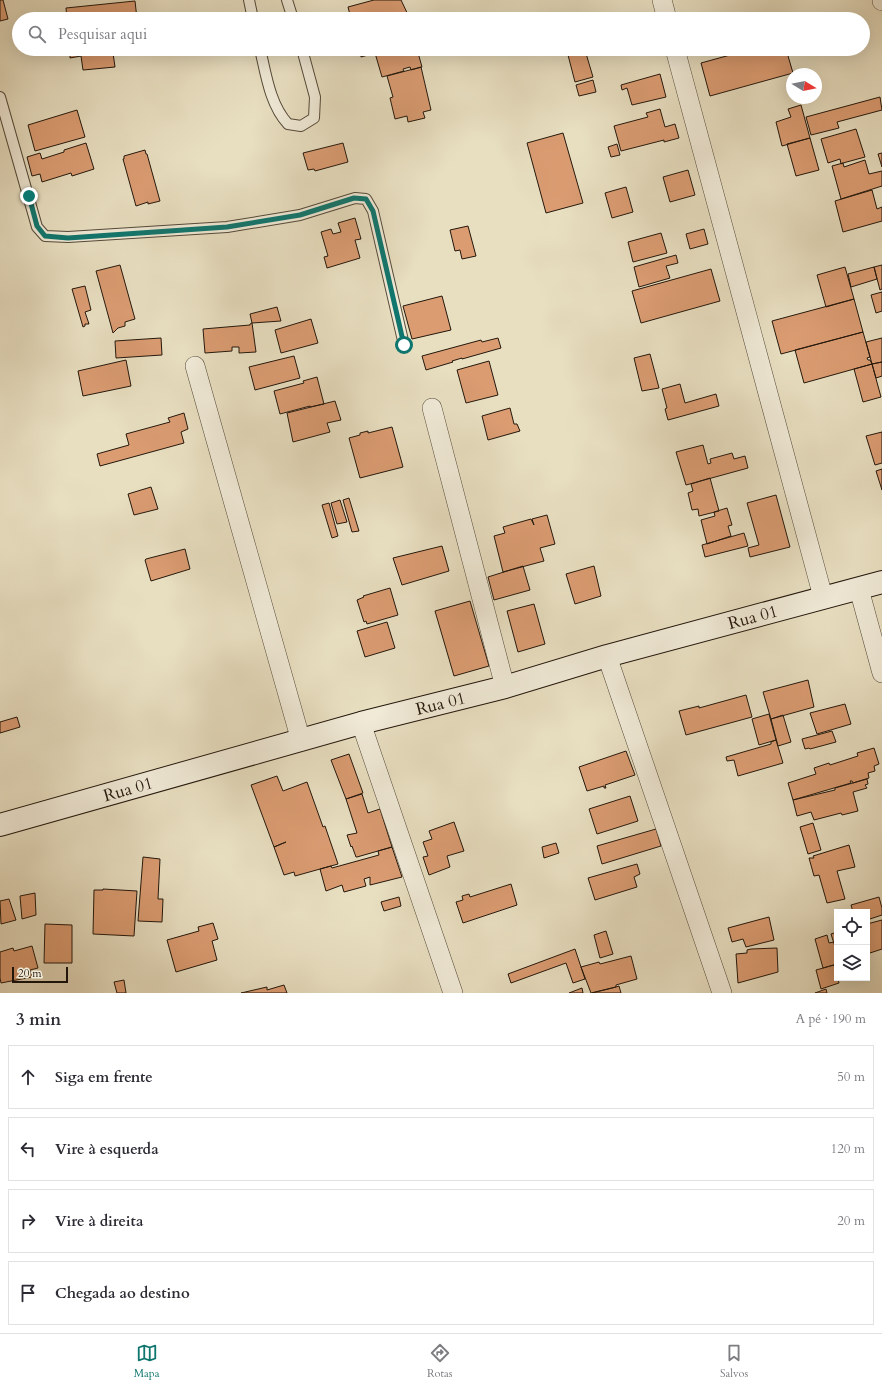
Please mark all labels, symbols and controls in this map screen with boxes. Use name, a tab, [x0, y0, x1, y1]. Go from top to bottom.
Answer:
search box	[12, 12, 870, 56]
icon: search	[26, 23, 48, 45]
text: Pesquisar aqui	[58, 24, 147, 44]
north arrow	[786, 68, 822, 104]
route end	[20, 187, 38, 205]
route start	[395, 336, 413, 354]
street label: Rua 01	[725, 600, 780, 635]
street label: Rua 01	[413, 686, 468, 721]
street label: Rua 01	[101, 771, 156, 807]
map controls	[834, 909, 870, 981]
button: locate	[834, 909, 870, 945]
button: layers	[834, 945, 870, 981]
scale bar	[12, 965, 68, 984]
text: 20 m	[18, 966, 42, 981]
text: 3 min	[16, 1008, 61, 1031]
text: A pé · 190 m	[796, 1010, 866, 1028]
icon: ahead	[17, 1066, 39, 1088]
text: Siga em frente	[55, 1067, 153, 1087]
text: 50 m	[837, 1068, 865, 1086]
icon: left	[17, 1138, 39, 1160]
text: Vire à esquerda	[55, 1139, 159, 1159]
text: 120 m	[831, 1140, 865, 1158]
icon: right	[17, 1210, 39, 1232]
text: Vire à direita	[55, 1211, 143, 1231]
text: 20 m	[837, 1212, 865, 1230]
icon: arrive	[17, 1282, 39, 1304]
text: Chegada ao destino	[55, 1283, 190, 1303]
tab: Mapa	[134, 1342, 159, 1381]
tab: Rotas	[427, 1342, 452, 1381]
tab: Salvos	[720, 1342, 748, 1381]

